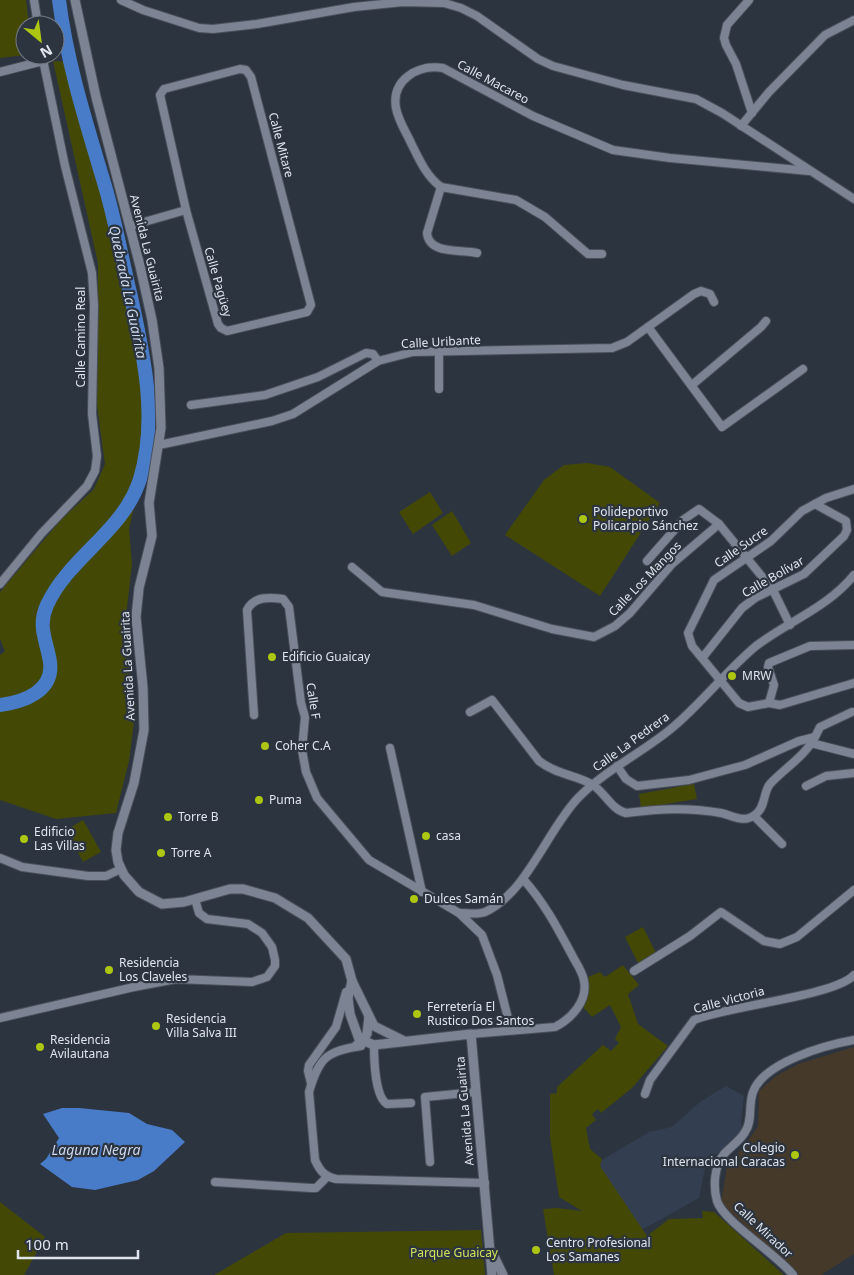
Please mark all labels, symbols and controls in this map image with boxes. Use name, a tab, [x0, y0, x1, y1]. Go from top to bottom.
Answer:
north arrow	[15, 15, 65, 65]
text: N	[37, 41, 56, 63]
street label: Calle Macareo	[454, 55, 532, 108]
street label: Calle Mitare	[265, 110, 298, 180]
street label: Avenida La Guairita	[126, 193, 169, 303]
water label: Quebrada La Guairita	[105, 224, 152, 360]
street label: Calle Pagüey	[200, 245, 237, 320]
street label: Calle Camino Real	[72, 287, 89, 387]
street label: Calle Uribante	[401, 331, 482, 352]
place label: Polideportivo Policarpio Sánchez	[593, 503, 699, 534]
marker: Polideportivo Policarpio Sánchez	[577, 513, 589, 525]
street label: Calle Sucre	[711, 522, 771, 571]
street label: Calle Los Mangos	[604, 537, 685, 620]
street label: Calle Bolívar	[738, 552, 807, 601]
street label: Avenida La Guairita	[116, 611, 139, 721]
place label: Edificio Guaicay	[282, 648, 371, 665]
marker: Edificio Guaicay	[266, 651, 278, 663]
place label: MRW	[742, 667, 772, 684]
marker: MRW	[726, 670, 738, 682]
street label: Calle F	[302, 682, 325, 720]
street label: Calle La Pedrera	[589, 708, 672, 775]
place label: Coher C.A	[275, 737, 331, 754]
marker: Coher C.A	[259, 740, 271, 752]
place label: Puma	[269, 791, 302, 808]
marker: Puma	[253, 794, 265, 806]
place label: Torre B	[178, 808, 219, 825]
marker: Torre B	[162, 811, 174, 823]
place label: Edificio Las Villas	[34, 823, 85, 854]
place label: casa	[436, 827, 461, 844]
marker: casa	[420, 830, 432, 842]
marker: Edificio Las Villas	[18, 833, 30, 845]
place label: Torre A	[171, 844, 212, 861]
marker: Torre A	[155, 847, 167, 859]
place label: Dulces Samán	[424, 890, 503, 907]
marker: Dulces Samán	[408, 893, 420, 905]
place label: Residencia Los Claveles	[119, 954, 188, 985]
marker: Residencia Los Claveles	[103, 964, 115, 976]
street label: Calle Victoria	[691, 982, 766, 1017]
place label: Ferretería El Rustico Dos Santos	[427, 998, 534, 1029]
marker: Ferretería El Rustico Dos Santos	[411, 1008, 423, 1020]
place label: Residencia Villa Salva III	[166, 1010, 237, 1041]
marker: Residencia Villa Salva III	[150, 1020, 162, 1032]
place label: Residencia Avilautana	[50, 1031, 110, 1062]
marker: Residencia Avilautana	[34, 1041, 46, 1053]
street label: Avenida La Guairita	[451, 1056, 478, 1166]
place label: Colegio Internacional Caracas	[663, 1139, 785, 1170]
water label: Laguna Negra	[52, 1140, 140, 1159]
marker: Colegio Internacional Caracas	[789, 1149, 801, 1161]
street label: Calle Mirador	[730, 1198, 797, 1262]
scale bar	[18, 1228, 138, 1260]
text: 100 m	[25, 1234, 69, 1254]
place label: Centro Profesional Los Samanes	[546, 1234, 651, 1265]
park label: Parque Guaicay	[410, 1244, 499, 1261]
marker: Centro Profesional Los Samanes	[530, 1244, 542, 1256]

